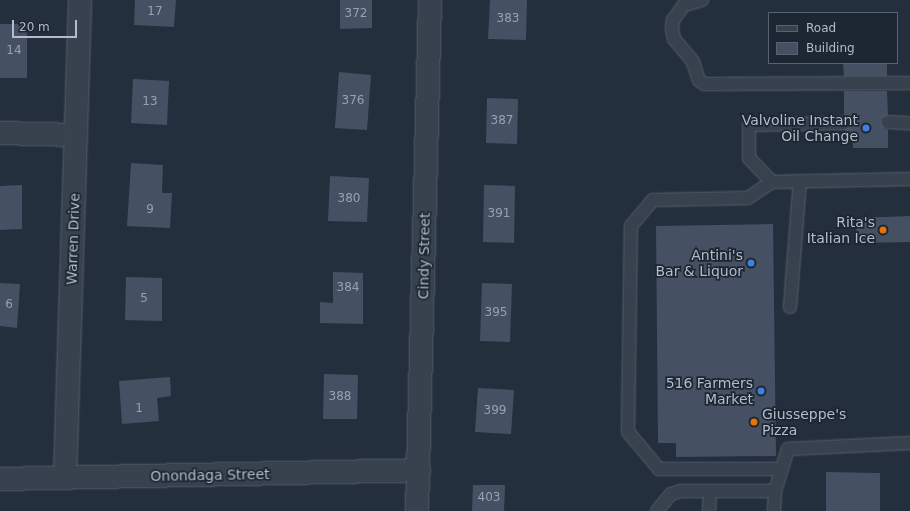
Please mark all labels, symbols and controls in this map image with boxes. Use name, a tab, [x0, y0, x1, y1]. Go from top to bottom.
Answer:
house number: 17	[147, 5, 163, 19]
house number: 372	[345, 7, 367, 21]
scale bar	[14, 12, 79, 38]
house number: 383	[497, 12, 519, 26]
legend	[768, 12, 898, 64]
text: 20 m	[19, 20, 50, 34]
text: Road	[806, 21, 836, 35]
text: Building	[806, 41, 855, 55]
house number: 14	[6, 44, 22, 58]
house number: 376	[342, 94, 364, 108]
house number: 13	[142, 95, 158, 109]
place label: Valvoline Instant Oil Change	[742, 112, 858, 144]
house number: 387	[491, 114, 513, 128]
marker: Valvoline Instant Oil Change	[861, 123, 871, 133]
house number: 380	[338, 192, 360, 206]
street label: Warren Drive	[63, 193, 83, 285]
house number: 9	[146, 203, 154, 217]
house number: 391	[488, 207, 510, 221]
street label: Cindy Street	[415, 213, 433, 299]
place label: Rita's Italian Ice	[807, 214, 875, 246]
marker: Rita's Italian Ice	[878, 225, 888, 235]
place label: Antini's Bar & Liquor	[655, 247, 743, 280]
marker: Antini's Bar & Liquor	[746, 258, 756, 268]
house number: 384	[337, 281, 359, 295]
house number: 5	[140, 292, 148, 306]
house number: 6	[5, 298, 13, 312]
house number: 395	[485, 306, 507, 320]
place label: 516 Farmers Market	[666, 375, 753, 408]
marker: 516 Farmers Market	[756, 386, 766, 396]
house number: 388	[329, 390, 351, 404]
house number: 1	[135, 402, 143, 416]
house number: 399	[484, 404, 506, 418]
place label: Giusseppe's Pizza	[762, 406, 846, 438]
marker: Giusseppe's Pizza	[749, 417, 759, 427]
street label: Onondaga Street	[150, 466, 270, 484]
house number: 403	[478, 491, 500, 505]

